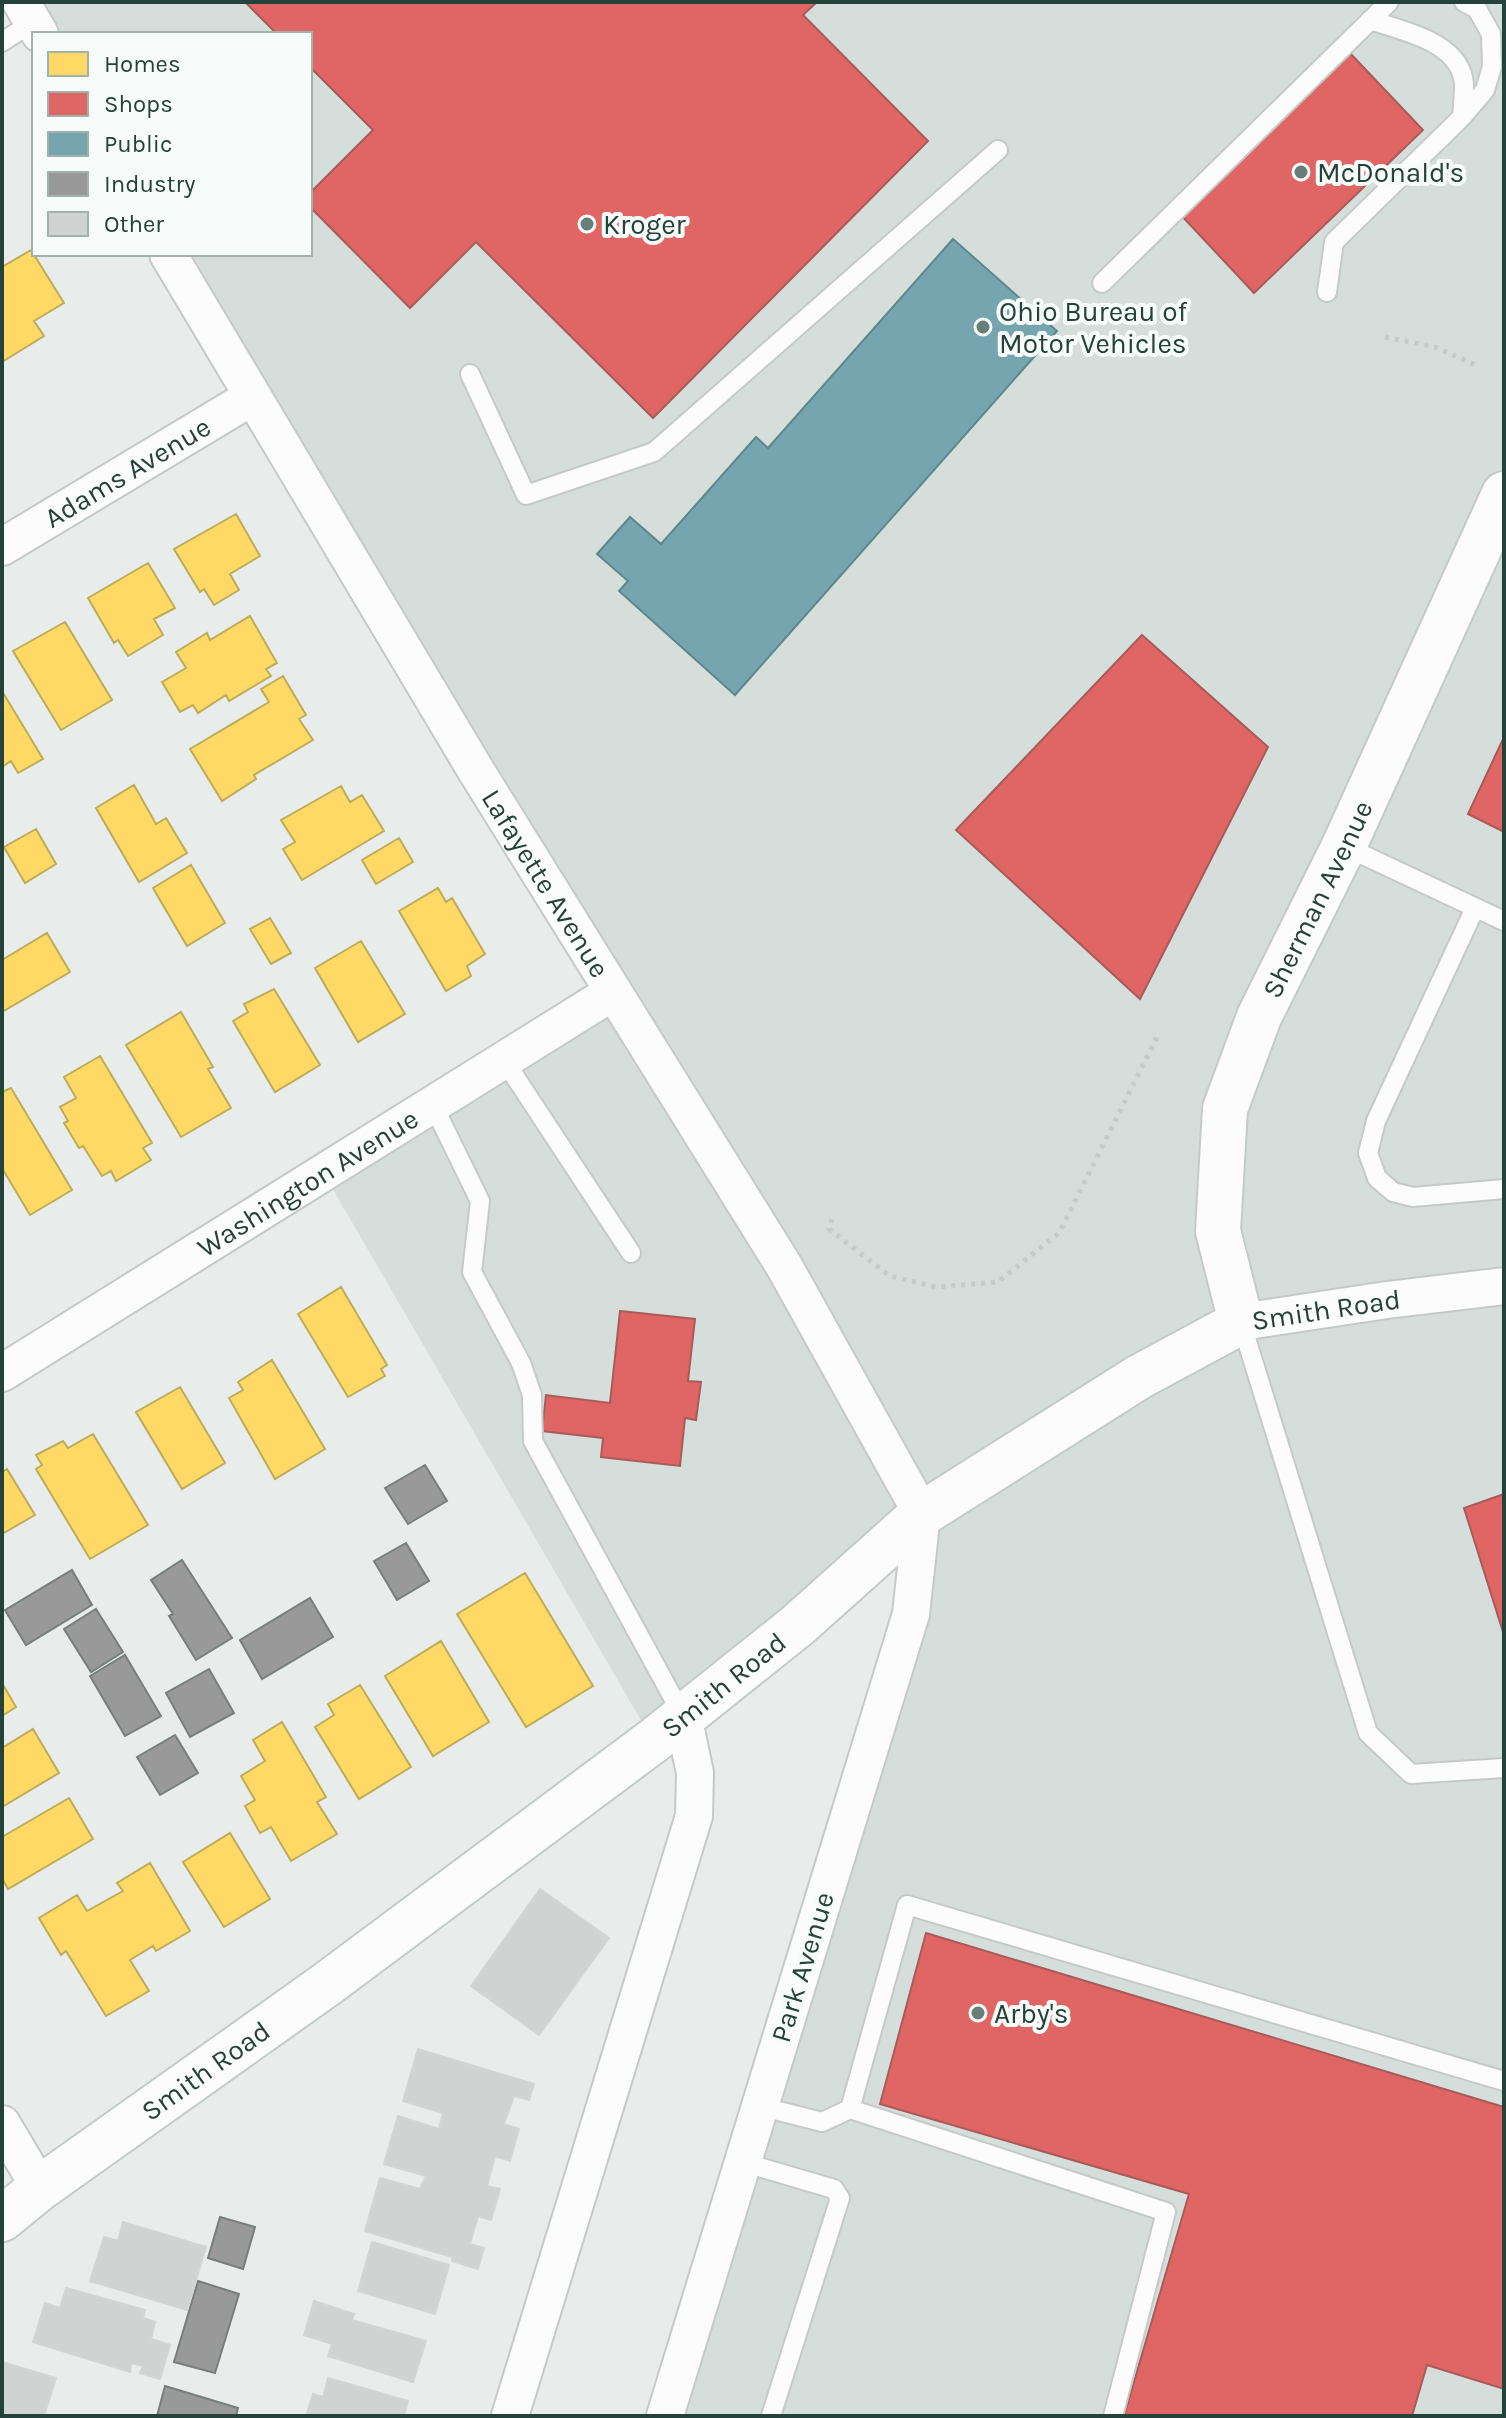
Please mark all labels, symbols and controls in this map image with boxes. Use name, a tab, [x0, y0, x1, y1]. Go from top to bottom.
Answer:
legend	[32, 32, 312, 256]
text: Homes	[104, 50, 181, 78]
text: Shops	[104, 90, 173, 118]
text: Public	[104, 130, 172, 158]
place label: McDonald's	[1317, 156, 1464, 189]
marker: McDonald's	[1292, 163, 1310, 181]
text: Industry	[104, 170, 195, 198]
place label: Kroger	[603, 208, 687, 241]
text: Other	[104, 210, 164, 238]
marker: Kroger	[578, 215, 596, 233]
place label: Ohio Bureau of Motor Vehicles	[999, 295, 1187, 360]
marker: Ohio Bureau of Motor Vehicles	[974, 318, 992, 336]
street label: Adams Avenue	[38, 410, 217, 535]
street label: Lafayette Avenue	[475, 783, 616, 984]
street label: Sherman Avenue	[1255, 795, 1380, 1003]
street label: Washington Avenue	[191, 1102, 424, 1264]
street label: Smith Road	[1249, 1283, 1402, 1337]
street label: Smith Road	[655, 1625, 793, 1745]
street label: Park Avenue	[764, 1888, 841, 2046]
place label: Arby's	[994, 1997, 1068, 2030]
marker: Arby's	[969, 2004, 987, 2022]
street label: Smith Road	[135, 2014, 276, 2128]

